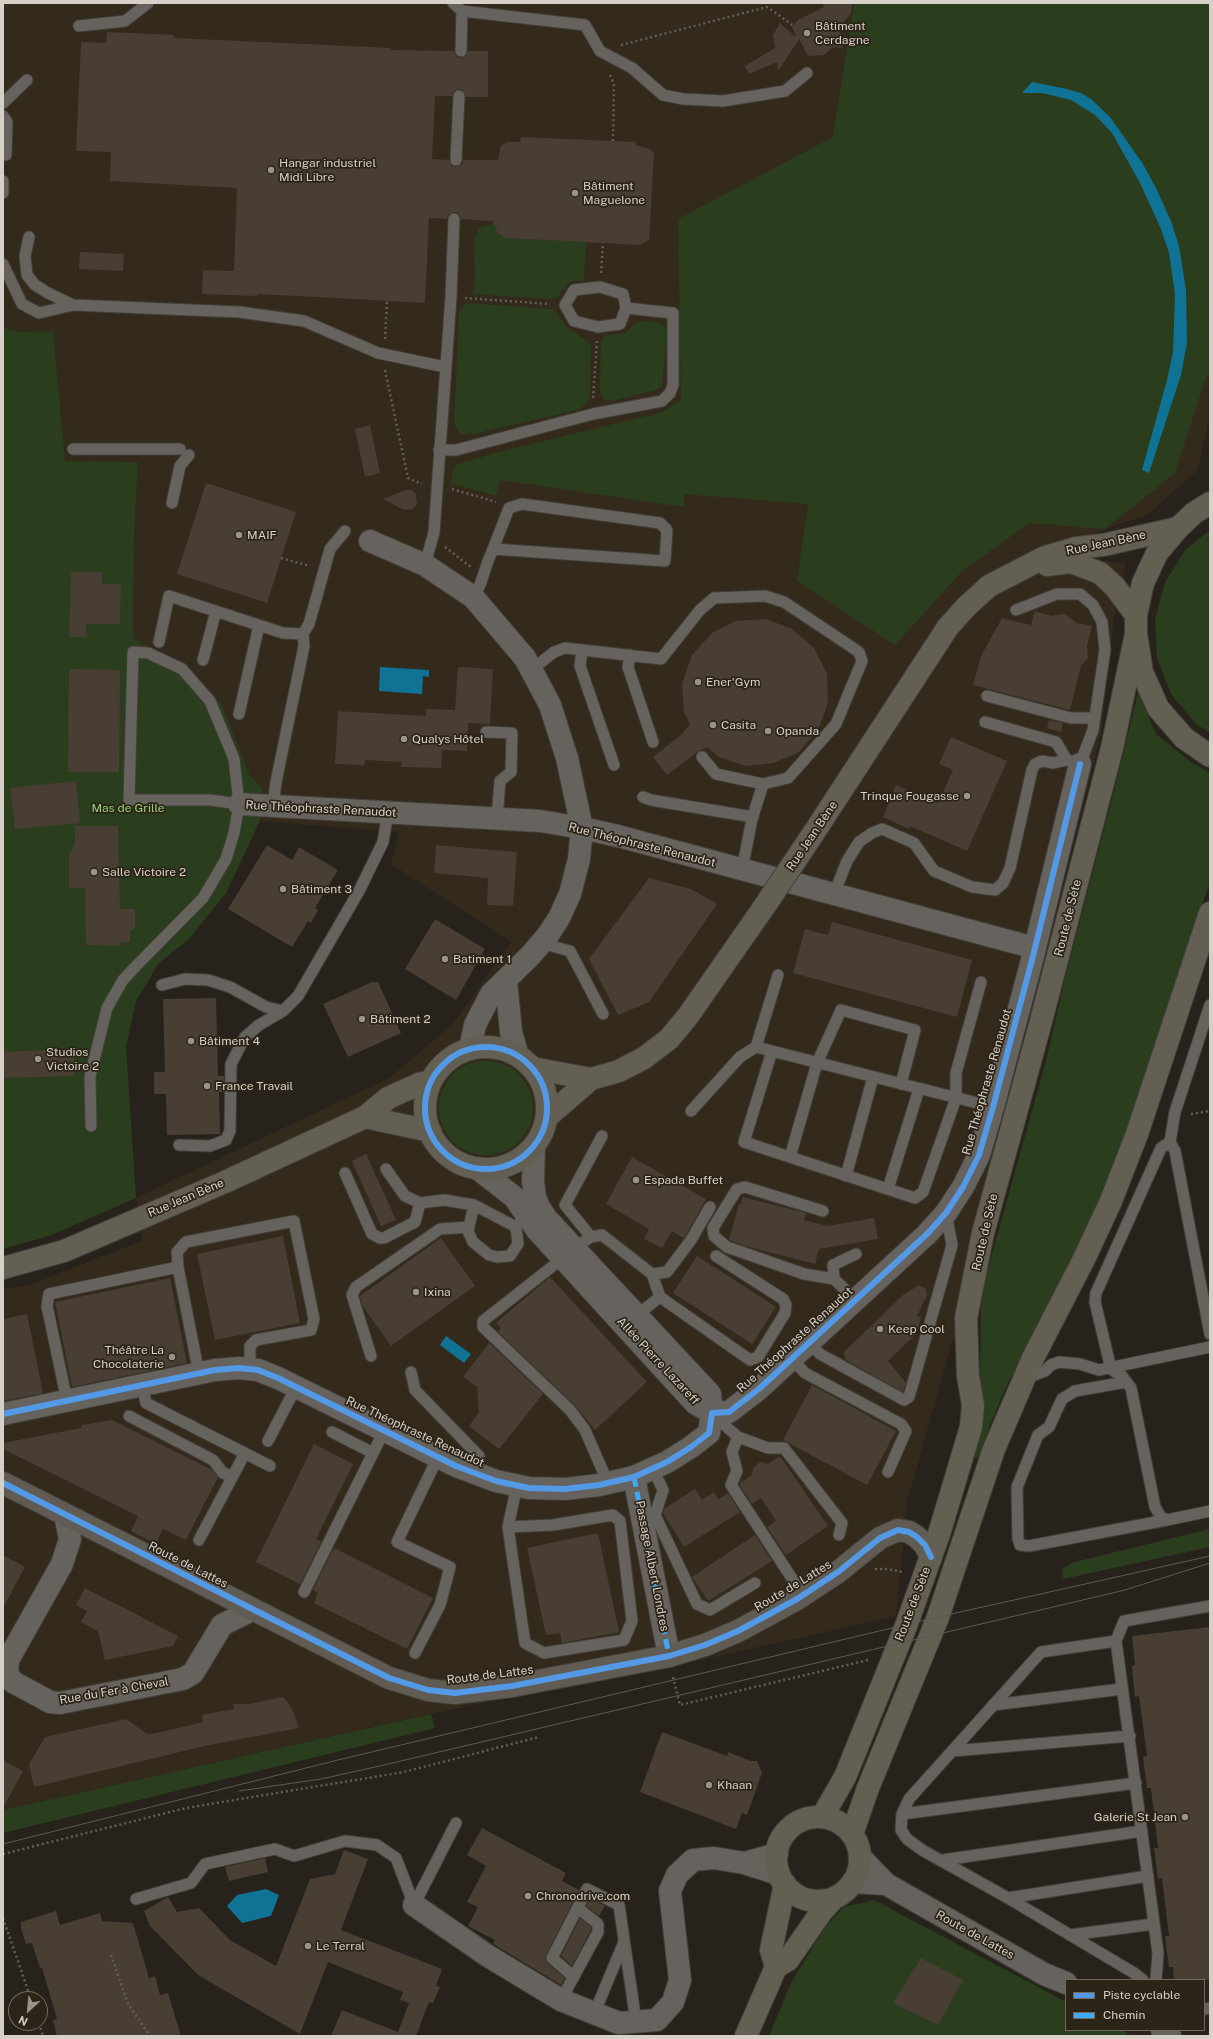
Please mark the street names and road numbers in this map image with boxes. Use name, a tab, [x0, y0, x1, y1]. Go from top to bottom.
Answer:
street label: Rue Jean Bène	[1065, 528, 1147, 558]
street label: Rue Théophraste Renaudot	[245, 798, 397, 820]
street label: Rue Jean Bène	[783, 798, 841, 874]
street label: Rue Théophraste Renaudot	[567, 820, 717, 870]
street label: Route de Sète	[1052, 878, 1084, 958]
street label: Rue Théophraste Renaudot	[959, 1007, 1015, 1157]
street label: Rue Jean Bène	[146, 1176, 226, 1220]
street label: Route de Sète	[969, 1192, 1001, 1272]
street label: Rue Théophraste Renaudot	[734, 1284, 856, 1396]
street label: Allée Pierre Lazareff	[614, 1314, 702, 1408]
street label: Rue Théophraste Renaudot	[343, 1394, 487, 1470]
street label: Passage Albert Londres	[632, 1499, 672, 1633]
street label: Route de Lattes	[146, 1539, 230, 1591]
street label: Route de Lattes	[752, 1557, 834, 1615]
street label: Route de Sète	[892, 1565, 934, 1643]
street label: Route de Lattes	[446, 1663, 534, 1687]
street label: Rue du Fer à Cheval	[58, 1674, 170, 1708]
street label: Route de Lattes	[933, 1908, 1017, 1962]

